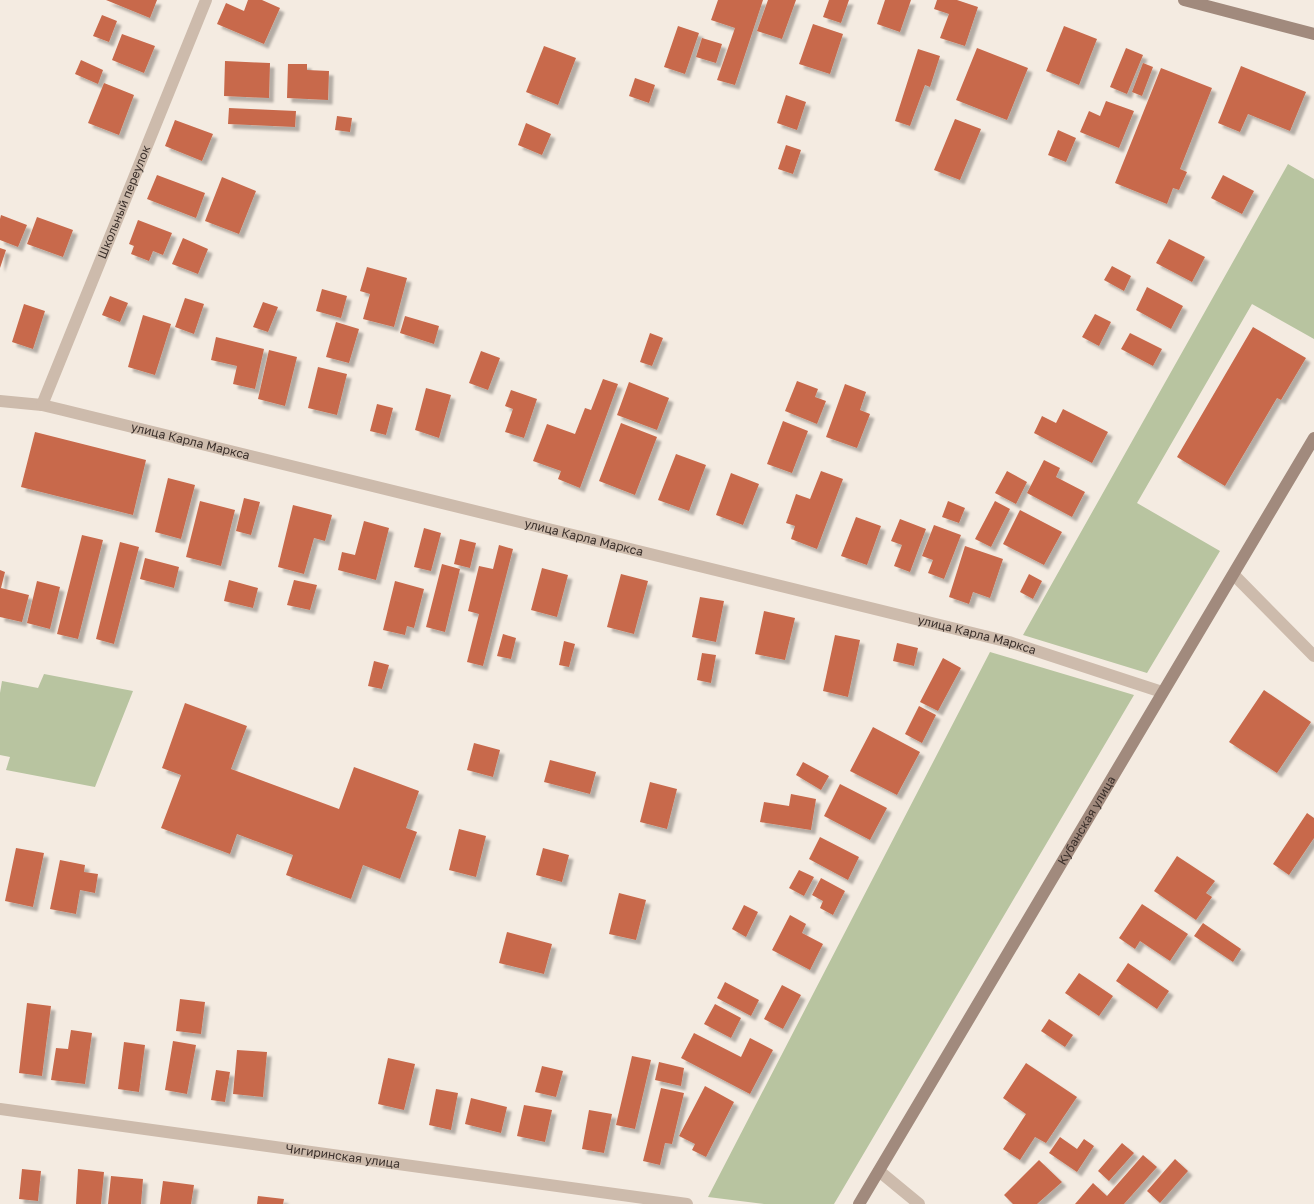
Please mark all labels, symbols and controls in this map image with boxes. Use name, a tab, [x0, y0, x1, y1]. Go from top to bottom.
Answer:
street label: Школьный переулок	[94, 143, 153, 261]
street label: улица Карла Маркса	[130, 419, 252, 463]
street label: улица Карла Маркса	[523, 515, 645, 559]
street label: улица Карла Маркса	[916, 612, 1038, 657]
street label: Кубанская улица	[1054, 773, 1119, 868]
street label: Чигиринская улица	[285, 1141, 401, 1171]

